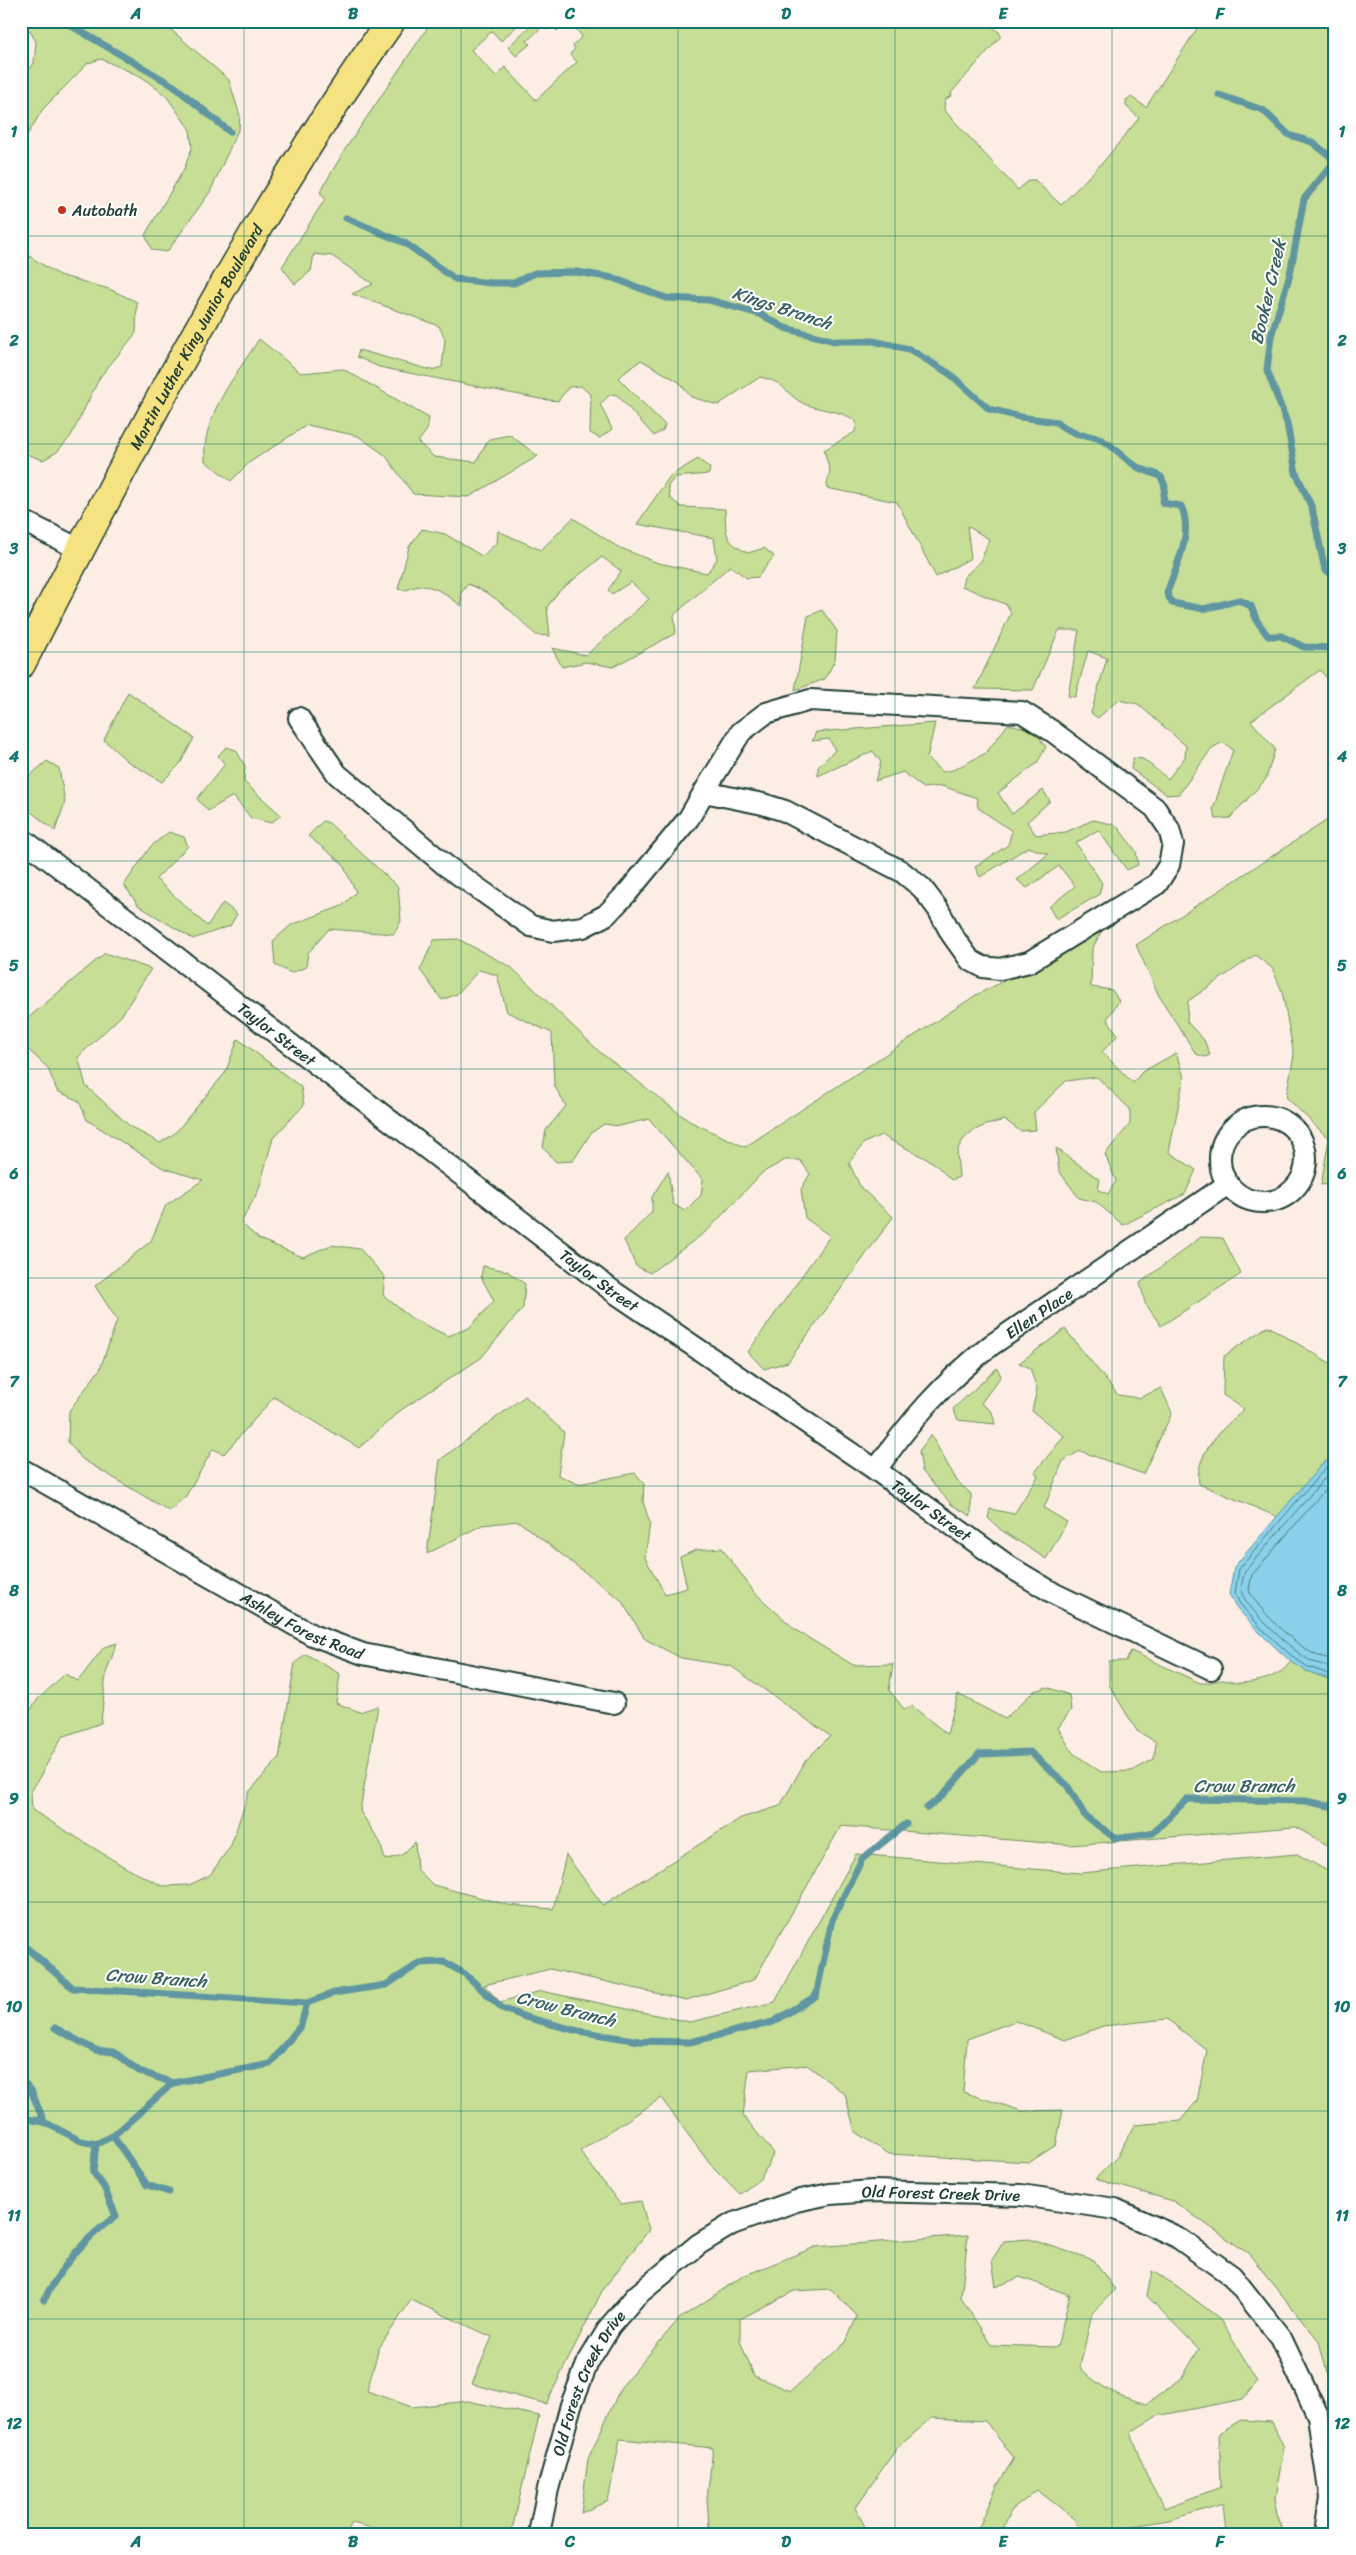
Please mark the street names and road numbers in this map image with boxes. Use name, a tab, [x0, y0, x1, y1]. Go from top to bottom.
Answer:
street label: Martin Luther King Junior Boulevard	[121, 217, 272, 455]
street label: Taylor Street	[231, 994, 323, 1074]
street label: Taylor Street	[553, 1241, 645, 1320]
street label: Ellen Place	[999, 1279, 1079, 1347]
street label: Taylor Street	[885, 1471, 978, 1550]
street label: Ashley Forest Road	[234, 1583, 369, 1669]
street label: Old Forest Creek Drive	[861, 2177, 1021, 2210]
street label: Old Forest Creek Drive	[544, 2303, 633, 2459]

